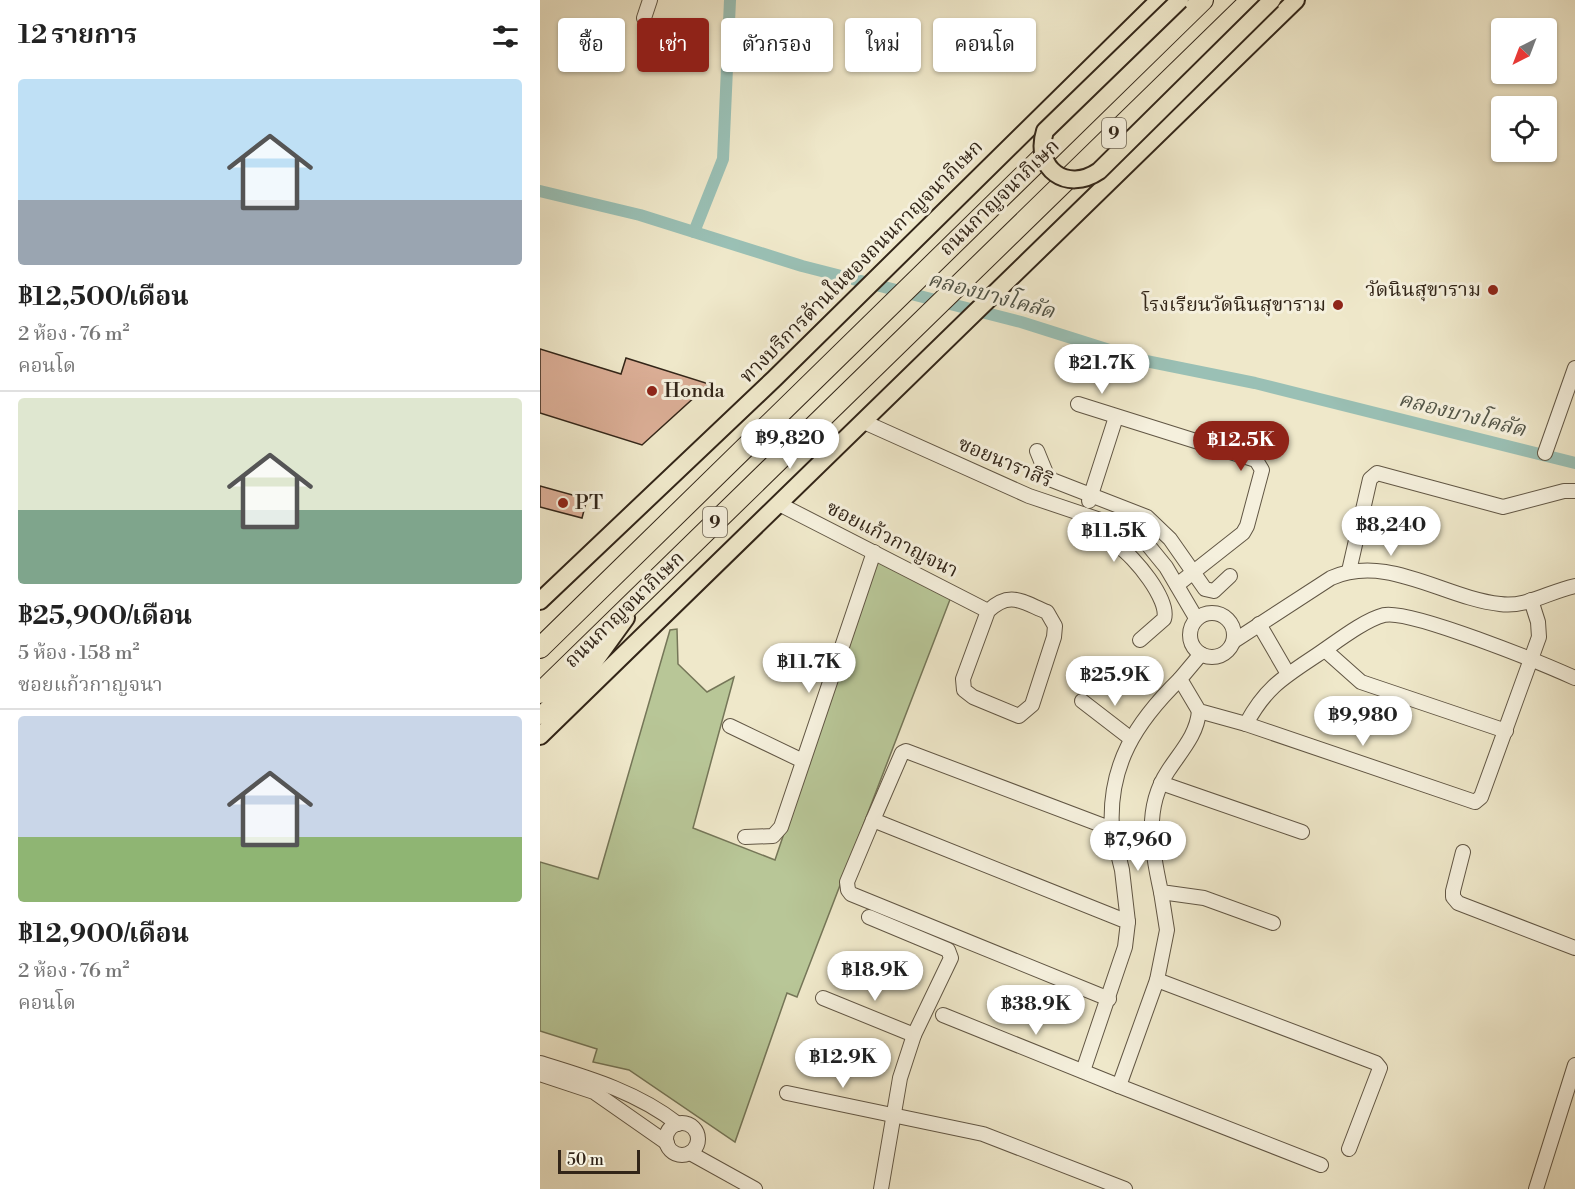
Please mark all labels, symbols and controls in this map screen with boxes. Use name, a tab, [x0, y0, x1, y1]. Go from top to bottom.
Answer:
chip: ซื้อ	[558, 18, 625, 72]
chip: เช่า	[637, 18, 709, 72]
chip: ตัวกรอง	[721, 18, 833, 72]
chip: ใหม่	[845, 18, 921, 72]
chip: คอนโด	[933, 18, 1036, 72]
north arrow	[1491, 18, 1557, 84]
map controls	[1491, 18, 1557, 162]
text: 12 รายการ	[18, 19, 137, 51]
icon: filters	[489, 20, 522, 53]
button: locate	[1491, 96, 1557, 162]
icon: home	[216, 118, 324, 226]
road number: 9	[1102, 118, 1126, 148]
street label: ทางบริการด้านในของถนนกาญจนาภิเษก	[734, 134, 989, 389]
street label: ถนนกาญจนาภิเษก	[935, 134, 1065, 262]
water label: คลองบางโคลัด	[925, 264, 1058, 326]
place label: วัดนินสุขาราม	[1365, 278, 1481, 303]
text: ฿12,500/เดือน	[18, 281, 189, 313]
marker: วัดนินสุขาราม	[1486, 283, 1500, 297]
place label: โรงเรียนวัดนินสุขาราม	[1141, 290, 1326, 318]
marker: โรงเรียนวัดนินสุขาราม	[1331, 298, 1345, 312]
text: 2 ห้อง · 76 m²	[18, 322, 129, 347]
pin: ฿21.7K	[1053, 344, 1151, 395]
text: ฿21.7K	[1068, 351, 1136, 376]
text: คอนโด	[18, 354, 76, 379]
place label: Honda	[664, 379, 726, 404]
marker: Honda	[645, 384, 659, 398]
water label: คลองบางโคลัด	[1396, 384, 1529, 443]
pin: ฿9,820	[741, 419, 839, 470]
pin: ฿12.5K	[1192, 421, 1290, 472]
text: ฿9,820	[755, 426, 825, 451]
text: ฿12.5K	[1207, 428, 1275, 453]
street label: ซอยนาราสิริ	[954, 432, 1056, 494]
icon: home	[216, 437, 324, 545]
place label: PT	[575, 491, 603, 516]
marker: PT	[556, 496, 570, 510]
street label: ซอยแก้วกาญจนา	[822, 496, 962, 584]
pin: ฿8,240	[1342, 506, 1440, 557]
road number: 9	[703, 507, 727, 537]
pin: ฿11.5K	[1065, 512, 1163, 563]
text: ฿8,240	[1356, 513, 1426, 538]
text: ฿11.5K	[1081, 519, 1147, 544]
street label: ถนนกาญจนาภิเษก	[560, 546, 690, 674]
text: ฿25,900/เดือน	[18, 600, 192, 632]
text: 5 ห้อง · 158 m²	[18, 641, 139, 666]
pin: ฿11.7K	[760, 643, 858, 694]
text: ฿11.7K	[777, 650, 841, 675]
pin: ฿25.9K	[1066, 656, 1164, 707]
text: ฿25.9K	[1080, 663, 1150, 688]
text: ซอยแก้วกาญจนา	[18, 673, 163, 698]
pin: ฿9,980	[1314, 696, 1412, 747]
text: ฿9,980	[1328, 703, 1398, 728]
icon: home	[216, 755, 324, 863]
pin: ฿7,960	[1089, 821, 1187, 872]
text: ฿7,960	[1104, 828, 1172, 853]
text: ฿12,900/เดือน	[18, 918, 189, 950]
pin: ฿18.9K	[826, 951, 924, 1002]
text: ฿18.9K	[841, 958, 909, 983]
text: 2 ห้อง · 76 m²	[18, 959, 129, 984]
pin: ฿38.9K	[987, 985, 1085, 1036]
text: คอนโด	[18, 991, 76, 1016]
text: ฿38.9K	[1001, 992, 1071, 1017]
pin: ฿12.9K	[794, 1038, 892, 1089]
text: ฿12.9K	[809, 1045, 877, 1070]
scale bar	[558, 1147, 640, 1174]
text: 50 m	[567, 1150, 604, 1170]

